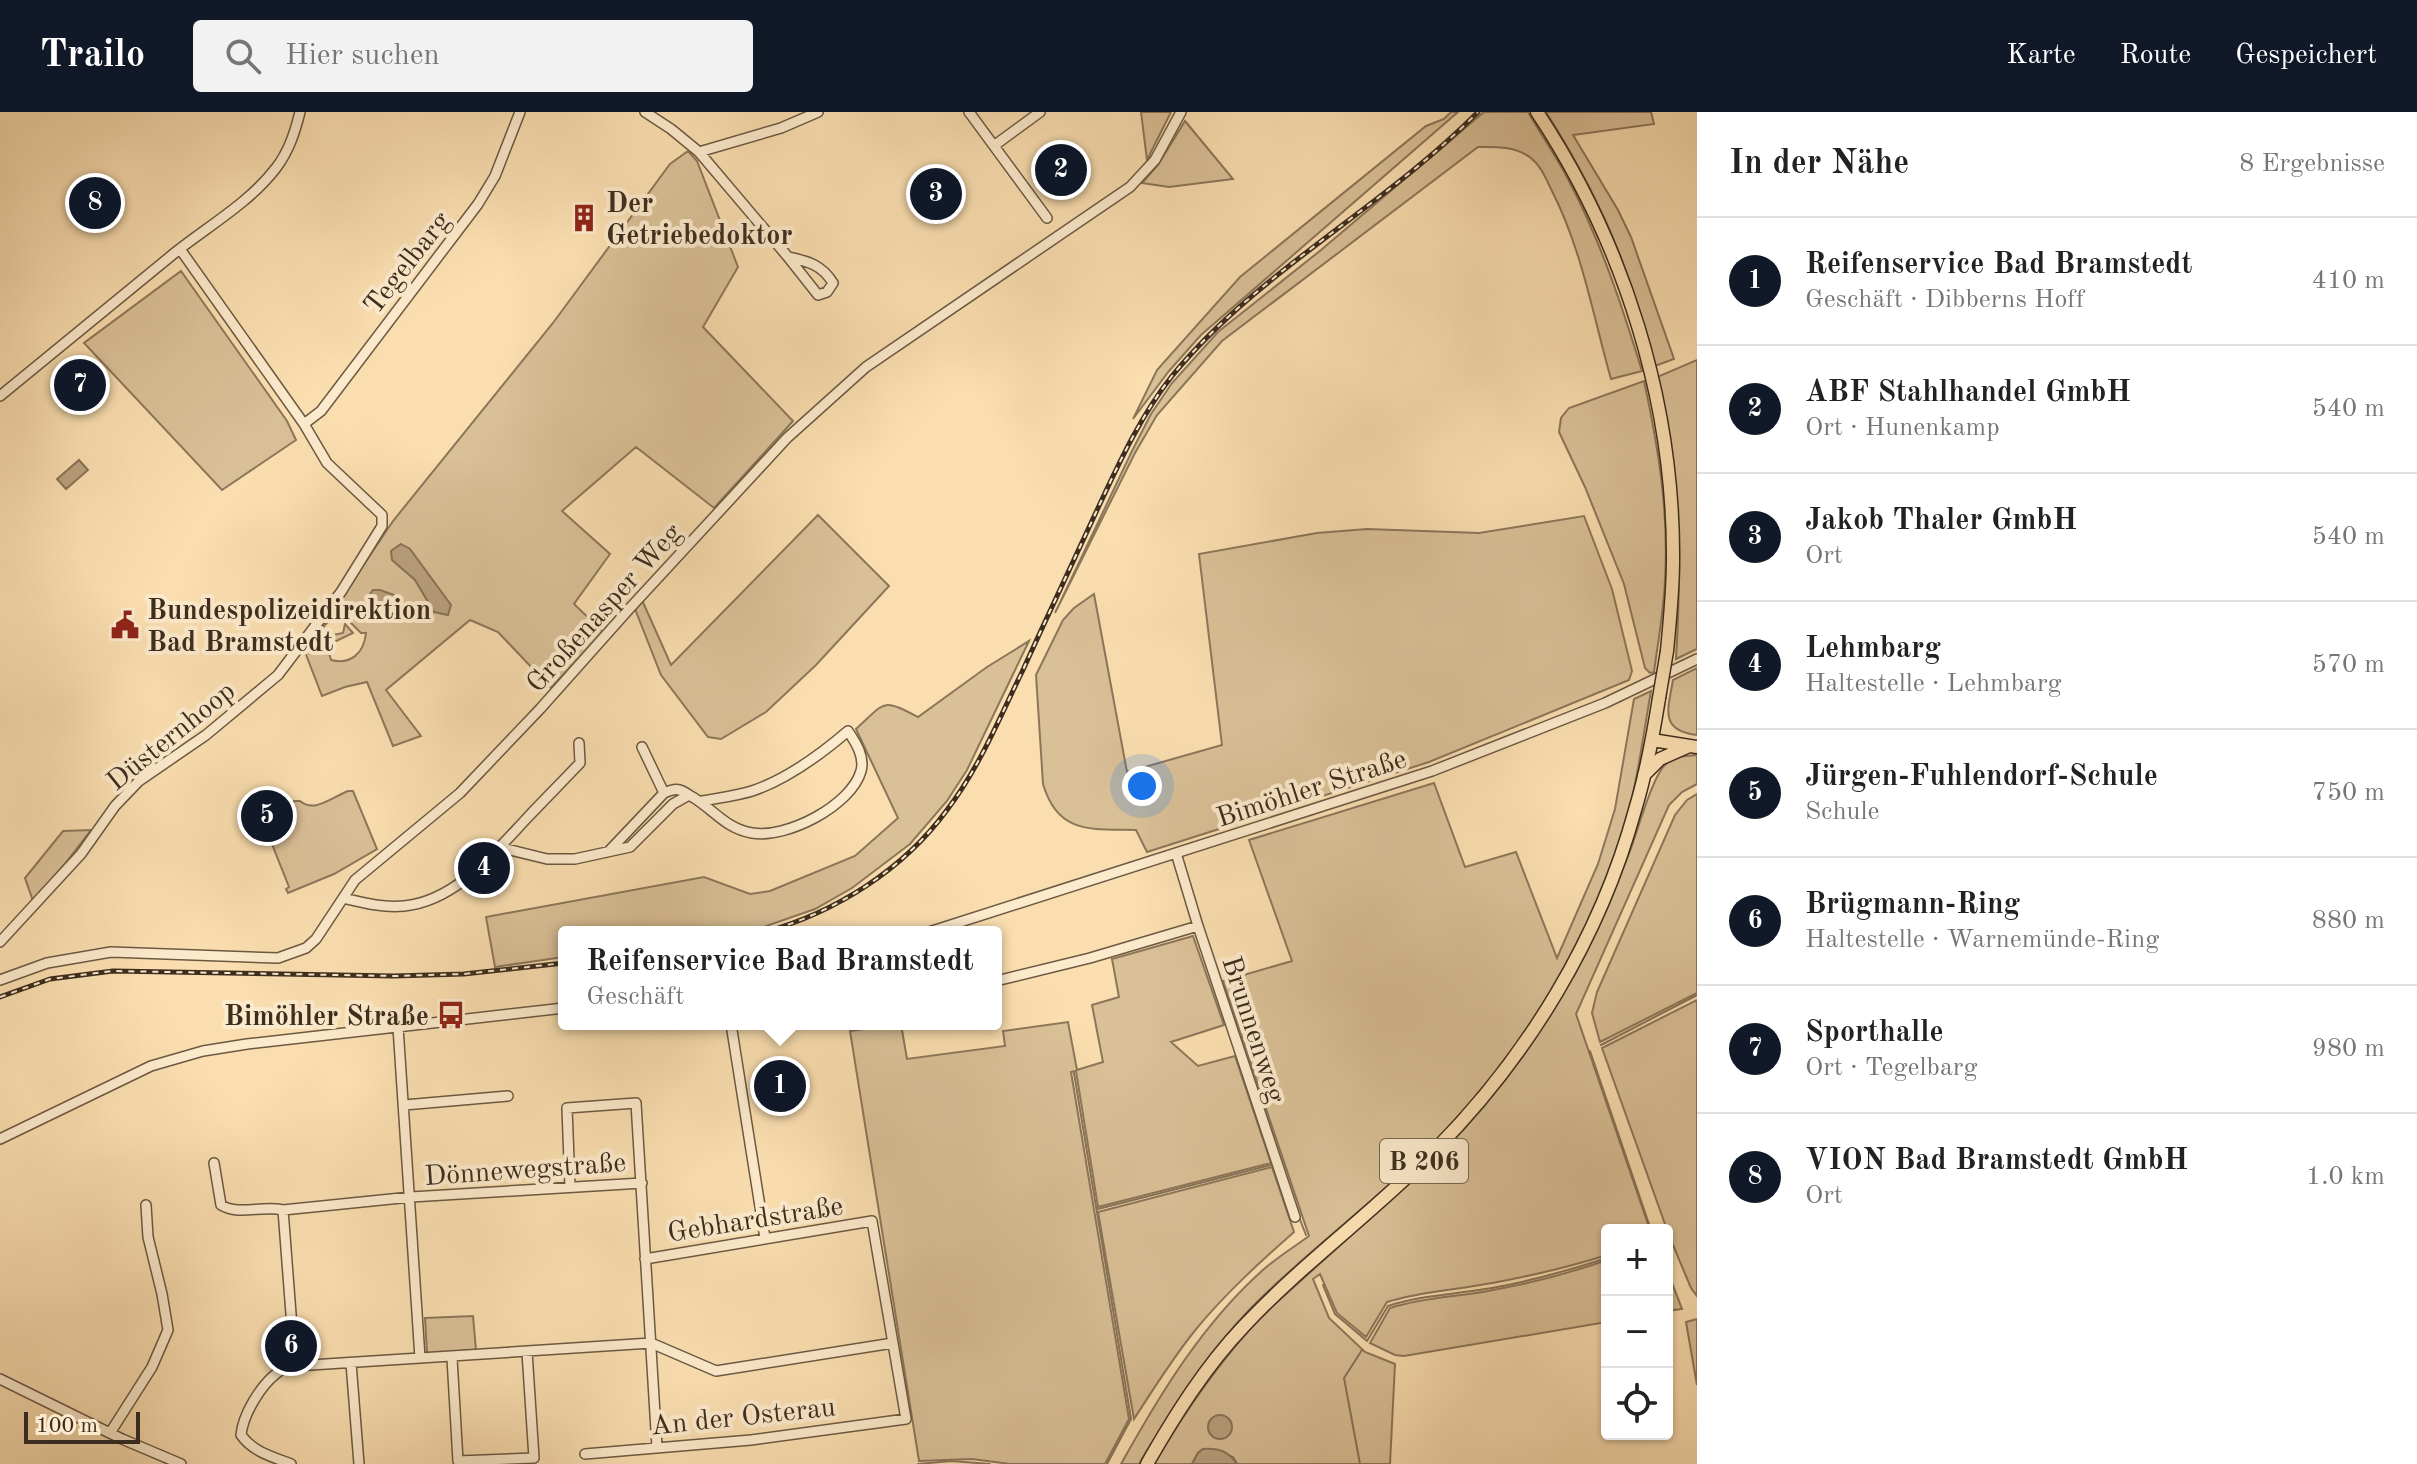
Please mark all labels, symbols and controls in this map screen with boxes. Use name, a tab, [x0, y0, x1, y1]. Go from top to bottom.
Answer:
search box	[193, 20, 753, 92]
icon: search	[221, 34, 265, 78]
text: Trailo	[40, 37, 145, 75]
text: Hier suchen	[285, 41, 440, 71]
text: Karte	[2007, 42, 2076, 70]
text: Route	[2120, 42, 2191, 70]
text: Gespeichert	[2235, 42, 2377, 70]
pin: 2	[1035, 140, 1087, 200]
text: In der Nähe	[1729, 147, 1909, 181]
text: 8 Ergebnisse	[2239, 151, 2385, 177]
pin: 3	[910, 164, 962, 224]
pin: 8	[69, 173, 121, 233]
place label: Der Getriebedoktor	[606, 191, 793, 251]
building icon: Der Getriebedoktor	[569, 203, 599, 233]
street label: Tegelbarg	[360, 207, 457, 320]
text: Reifenservice Bad Bramstedt	[1805, 250, 2192, 280]
text: 1	[1747, 268, 1763, 294]
text: 410 m	[2312, 268, 2385, 294]
text: Geschäft · Dibberns Hoff	[1805, 287, 2085, 313]
pin: 7	[54, 355, 106, 415]
text: ABF Stahlhandel GmbH	[1805, 378, 2131, 408]
text: 2	[1747, 396, 1763, 422]
text: 540 m	[2312, 396, 2385, 422]
text: Ort · Hunenkamp	[1805, 415, 2000, 441]
text: Jakob Thaler GmbH	[1805, 506, 2077, 536]
street label: Großenasper Weg	[523, 519, 688, 699]
text: 3	[1747, 524, 1763, 550]
text: 540 m	[2312, 524, 2385, 550]
text: Ort	[1805, 543, 1843, 569]
place label: Bundespolizeidirektion Bad Bramstedt	[147, 598, 431, 658]
public building icon: Bundespolizeidirektion Bad Bramstedt	[110, 610, 140, 640]
text: Lehmbarg	[1805, 634, 1941, 664]
text: 4	[1747, 652, 1763, 678]
text: 570 m	[2312, 652, 2385, 678]
text: Haltestelle · Lehmbarg	[1805, 671, 2062, 697]
street label: Düsternhoop	[103, 677, 241, 797]
street label: Bimöhler Straße	[1213, 746, 1410, 834]
text: Jürgen-Fuhlendorf-Schule	[1805, 762, 2158, 792]
your location	[1122, 766, 1162, 806]
text: 5	[1747, 780, 1763, 806]
text: 750 m	[2312, 780, 2385, 806]
pin: 5	[241, 786, 293, 846]
text: Schule	[1805, 799, 1879, 825]
pin: 4	[458, 838, 510, 898]
text: Brügmann-Ring	[1805, 890, 2020, 920]
text: 6	[1747, 908, 1763, 934]
text: 880 m	[2312, 908, 2385, 934]
popup	[558, 926, 1002, 1030]
text: Haltestelle · Warnemünde-Ring	[1805, 927, 2159, 953]
text: Reifenservice Bad Bramstedt	[586, 947, 974, 977]
street label: Brunnenweg	[1215, 953, 1289, 1107]
text: Geschäft	[586, 984, 684, 1010]
bus stop icon: Bimöhler Straße	[436, 1000, 466, 1030]
place label: Bimöhler Straße	[224, 1004, 429, 1032]
text: Sporthalle	[1805, 1018, 1944, 1048]
text: 7	[1747, 1036, 1763, 1062]
text: 980 m	[2312, 1036, 2385, 1062]
text: Ort · Tegelbarg	[1805, 1055, 1977, 1081]
pin: 1	[754, 1056, 806, 1116]
road number: B 206	[1380, 1139, 1468, 1183]
text: VION Bad Bramstedt GmbH	[1805, 1146, 2188, 1176]
street label: Dönnewegstraße	[423, 1150, 627, 1192]
text: 8	[1747, 1164, 1763, 1190]
text: 1.0 km	[2306, 1164, 2385, 1190]
text: Ort	[1805, 1183, 1843, 1209]
street label: Gebhardstraße	[666, 1193, 845, 1249]
map controls	[1601, 1224, 1673, 1440]
button: +	[1601, 1224, 1673, 1296]
button: −	[1601, 1296, 1673, 1368]
pin: 6	[265, 1316, 317, 1376]
button: locate	[1601, 1368, 1673, 1440]
street label: An der Osterau	[649, 1394, 837, 1442]
scale bar	[24, 1408, 140, 1444]
text: 100 m	[36, 1415, 98, 1437]

